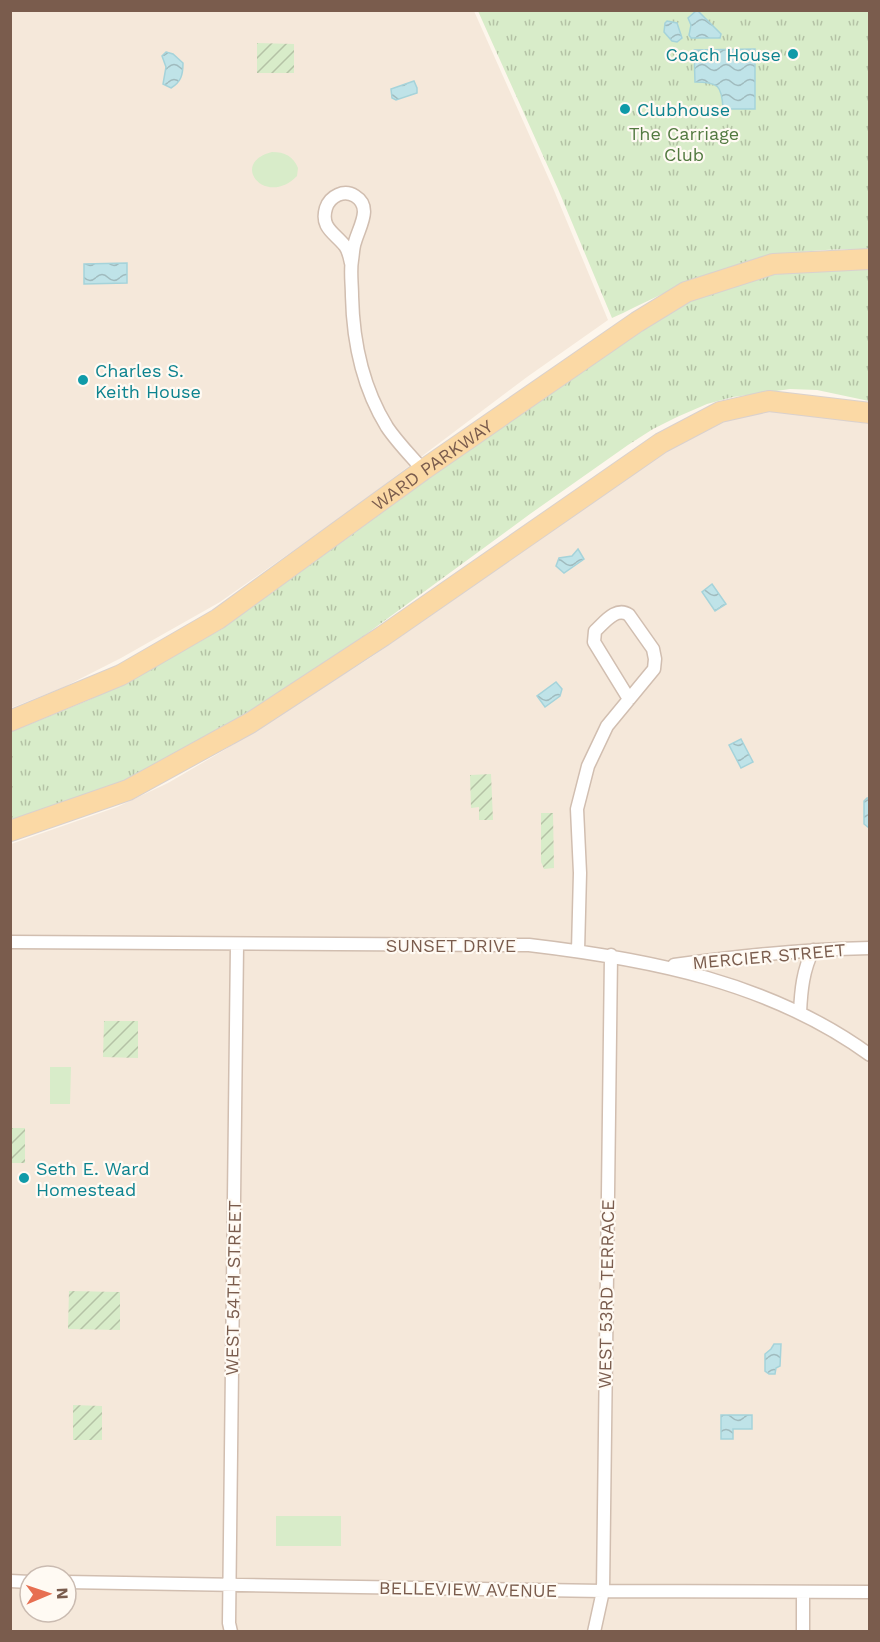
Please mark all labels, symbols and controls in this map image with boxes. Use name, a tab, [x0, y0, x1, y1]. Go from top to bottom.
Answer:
place label: Coach House	[665, 44, 781, 65]
marker: Coach House	[786, 47, 800, 61]
place label: Clubhouse	[637, 99, 730, 120]
marker: Clubhouse	[618, 102, 632, 116]
park label: The Carriage Club	[629, 123, 739, 165]
place label: Charles S. Keith House	[95, 360, 201, 402]
marker: Charles S. Keith House	[76, 373, 90, 387]
street label: WARD PARKWAY	[367, 414, 497, 514]
street label: SUNSET DRIVE	[386, 935, 516, 956]
street label: MERCIER STREET	[692, 939, 847, 973]
place label: Seth E. Ward Homestead	[36, 1158, 150, 1200]
marker: Seth E. Ward Homestead	[17, 1171, 31, 1185]
street label: WEST 53RD TERRACE	[594, 1199, 618, 1389]
street label: WEST 54TH STREET	[221, 1200, 245, 1376]
north arrow	[18, 1564, 78, 1624]
street label: BELLEVIEW AVENUE	[379, 1577, 557, 1601]
text: N	[53, 1587, 72, 1600]

